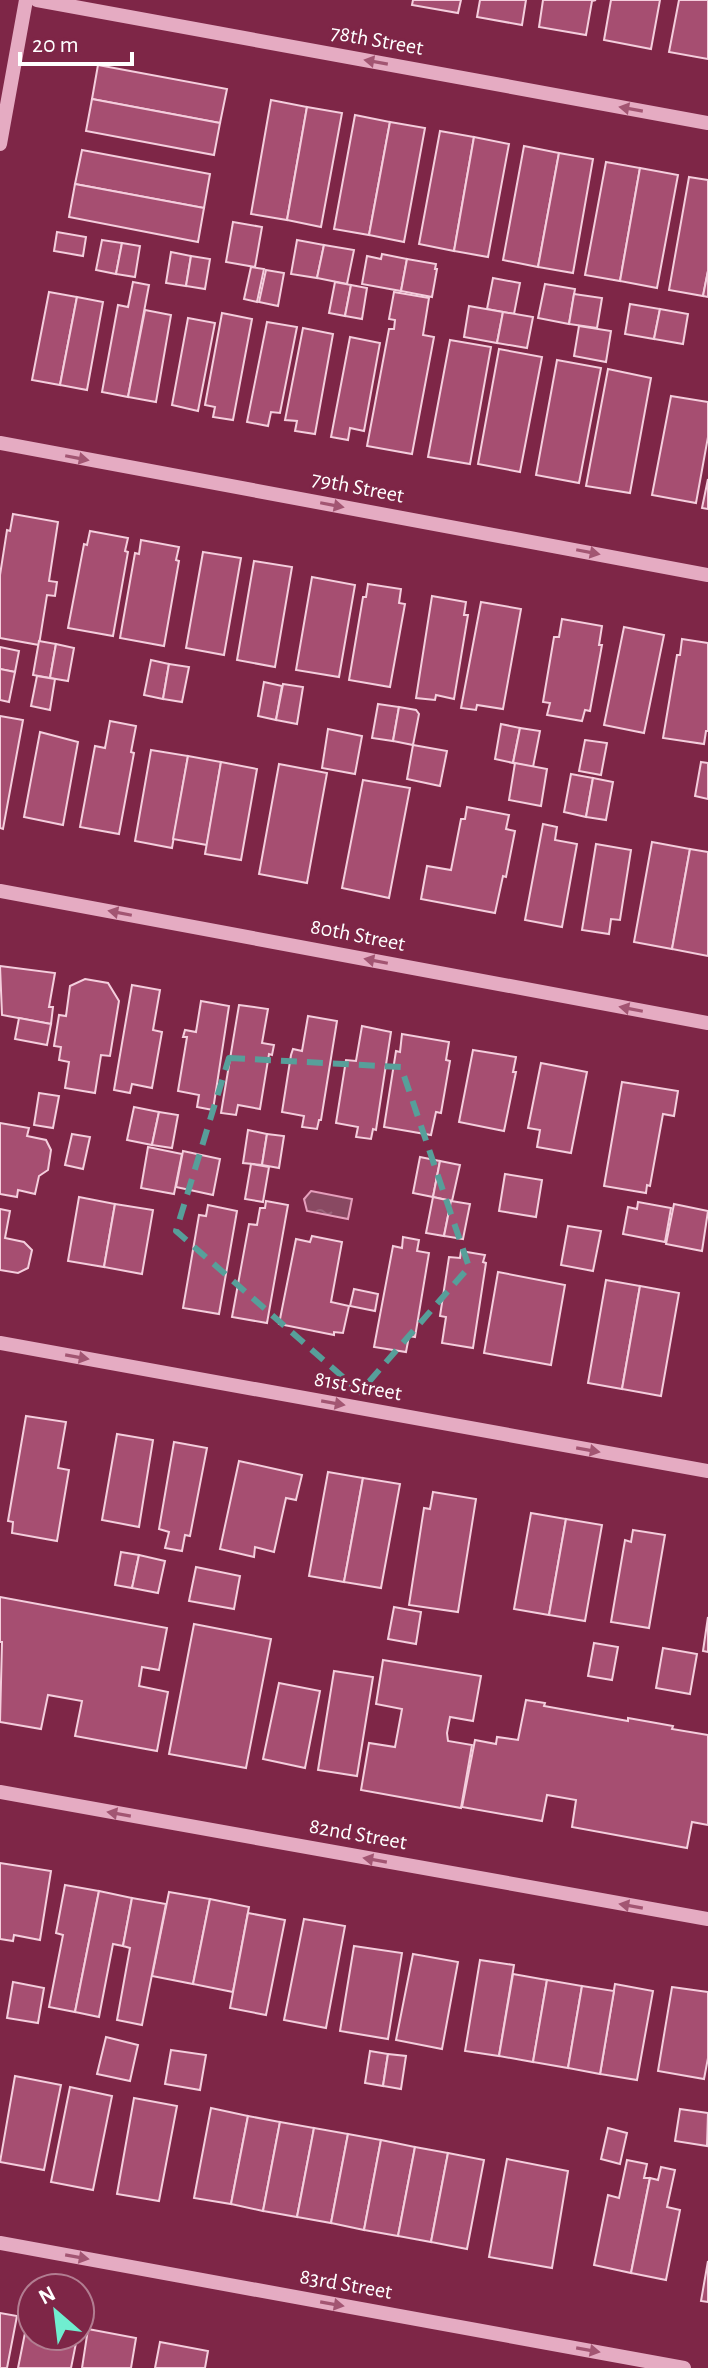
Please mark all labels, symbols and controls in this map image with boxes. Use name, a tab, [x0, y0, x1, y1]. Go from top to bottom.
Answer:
scale bar	[20, 16, 132, 66]
street label: 78th Street	[329, 21, 425, 59]
text: 20 m	[32, 33, 79, 57]
one-way arrow	[363, 55, 388, 68]
one-way arrow	[619, 103, 644, 115]
one-way arrow	[64, 452, 89, 464]
street label: 79th Street	[310, 467, 406, 507]
one-way arrow	[320, 499, 345, 512]
one-way arrow	[576, 547, 601, 559]
one-way arrow	[107, 907, 132, 919]
street label: 80th Street	[309, 915, 407, 955]
one-way arrow	[363, 954, 388, 967]
one-way arrow	[619, 1002, 644, 1014]
one-way arrow	[65, 1352, 90, 1364]
street label: 81st Street	[312, 1367, 404, 1405]
one-way arrow	[320, 1398, 345, 1410]
one-way arrow	[576, 1444, 601, 1456]
one-way arrow	[107, 1807, 132, 1819]
street label: 82nd Street	[308, 1815, 408, 1853]
one-way arrow	[363, 1853, 388, 1865]
one-way arrow	[618, 1899, 643, 1911]
one-way arrow	[64, 2251, 89, 2263]
street label: 83rd Street	[298, 2265, 394, 2303]
north arrow	[16, 2272, 96, 2352]
text: N	[35, 2282, 59, 2309]
one-way arrow	[320, 2298, 345, 2310]
one-way arrow	[576, 2345, 601, 2357]

